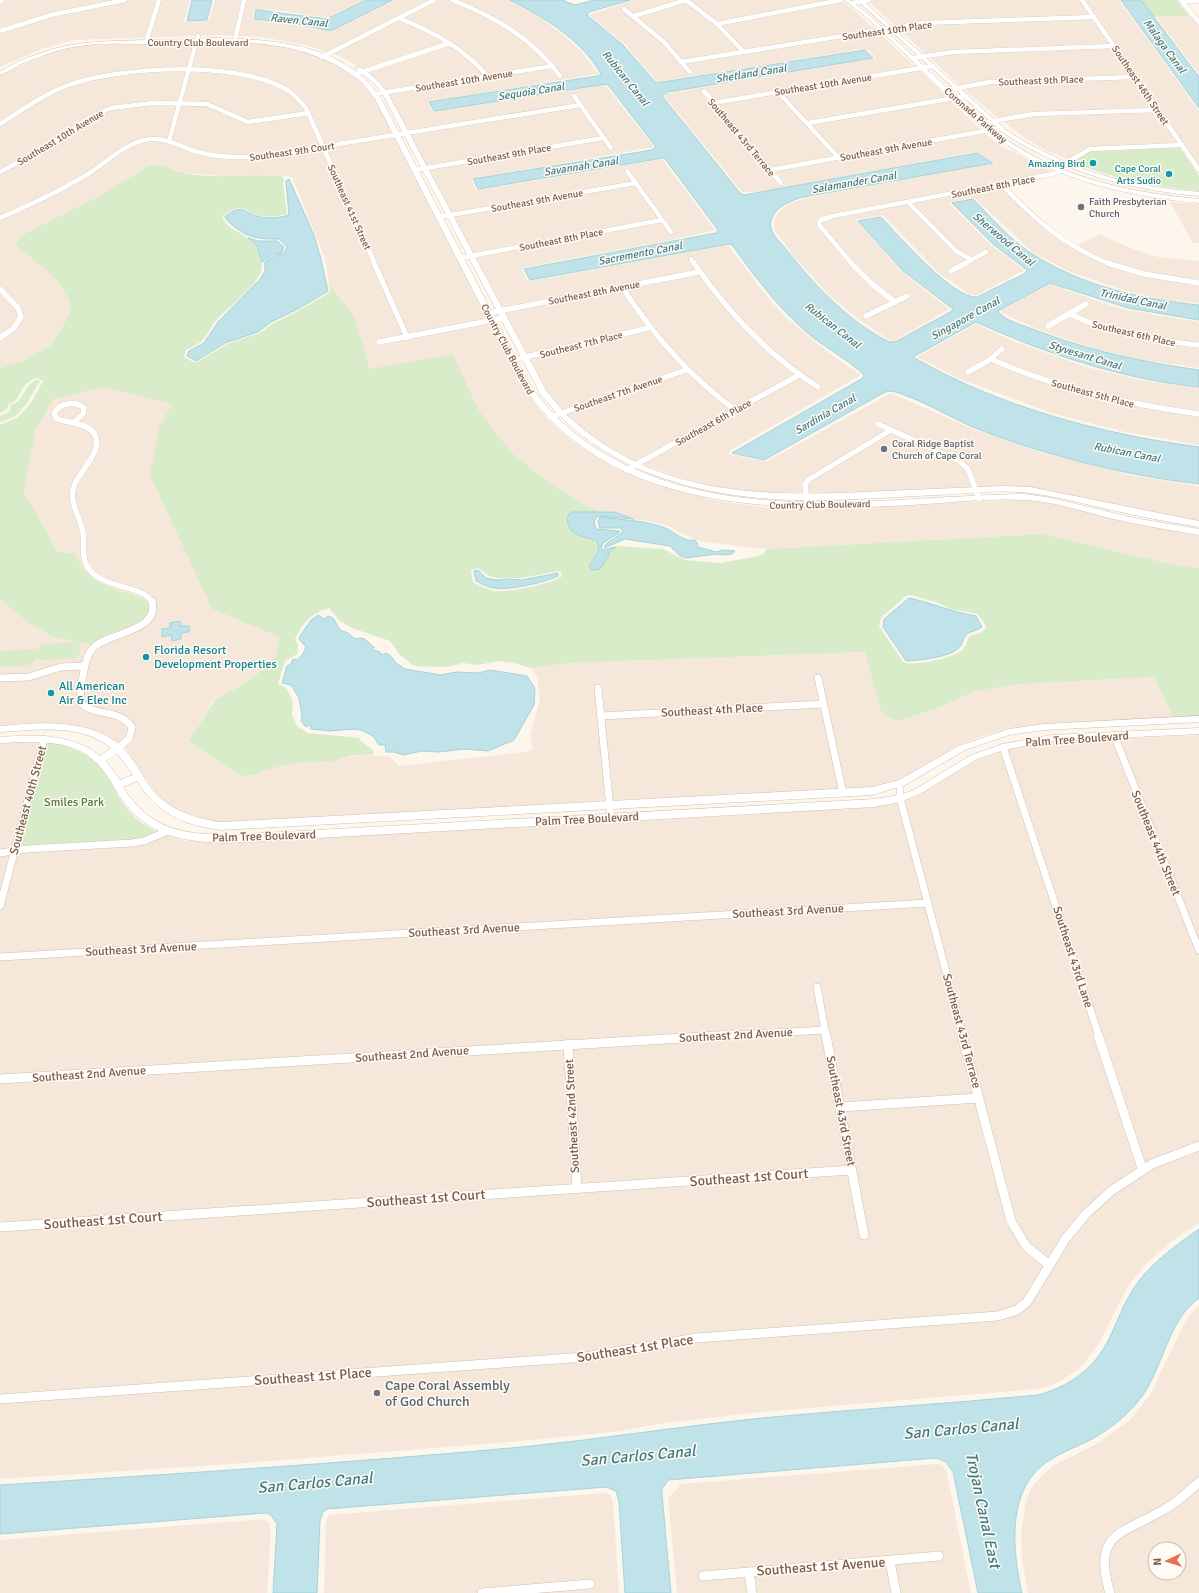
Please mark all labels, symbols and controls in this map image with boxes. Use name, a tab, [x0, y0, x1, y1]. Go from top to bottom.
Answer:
water label: Raven Canal	[270, 11, 329, 30]
water label: Malaga Canal	[1141, 17, 1189, 77]
street label: Southeast 10th Place	[841, 19, 933, 43]
street label: Country Club Boulevard	[147, 37, 249, 49]
street label: Southeast 46th Street	[1109, 44, 1172, 128]
water label: Rubican Canal	[599, 48, 652, 109]
water label: Shetland Canal	[715, 61, 788, 86]
street label: Southeast 10th Avenue	[415, 67, 514, 95]
street label: Southeast 10th Avenue	[774, 71, 873, 99]
street label: Southeast 9th Place	[998, 74, 1084, 88]
water label: Sequoia Canal	[497, 80, 566, 103]
street label: Coronado Parkway	[942, 85, 1009, 146]
street label: Southeast 43rd Terrace	[705, 96, 777, 179]
street label: Southeast 10th Avenue	[15, 107, 106, 168]
street label: Southeast 9th Avenue	[839, 136, 933, 164]
street label: Southeast 9th Court	[249, 140, 336, 164]
street label: Southeast 9th Place	[466, 142, 552, 168]
water label: Savannah Canal	[543, 154, 620, 179]
place label: Amazing Bird	[1028, 158, 1085, 170]
marker: Amazing Bird	[1088, 158, 1098, 168]
street label: Southeast 41st Street	[325, 163, 374, 252]
place label: Cape Coral Arts Sudio	[1115, 163, 1161, 187]
water label: Salamander Canal	[811, 169, 898, 196]
marker: Cape Coral Arts Sudio	[1164, 169, 1174, 179]
street label: Southeast 8th Place	[950, 173, 1036, 201]
street label: Southeast 9th Avenue	[490, 187, 584, 215]
place label: Faith Presbyterian Church	[1089, 196, 1167, 220]
marker: Faith Presbyterian Church	[1076, 202, 1086, 212]
water label: Sherwood Canal	[970, 210, 1038, 269]
street label: Southeast 8th Place	[518, 226, 604, 254]
water label: Sacremento Canal	[597, 239, 684, 268]
street label: Southeast 8th Avenue	[547, 278, 641, 308]
water label: Trinidad Canal	[1098, 286, 1168, 313]
water label: Singapore Canal	[929, 294, 1003, 343]
water label: Rubican Canal	[802, 300, 864, 352]
street label: Country Club Boulevard	[478, 302, 536, 397]
street label: Southeast 6th Place	[1091, 319, 1177, 349]
street label: Southeast 7th Place	[538, 329, 624, 361]
water label: Styvesant Canal	[1047, 338, 1123, 373]
street label: Southeast 7th Avenue	[572, 373, 664, 415]
street label: Southeast 5th Place	[1050, 377, 1135, 411]
water label: Sardinia Canal	[792, 391, 859, 437]
street label: Southeast 6th Place	[673, 397, 754, 449]
place label: Coral Ridge Baptist Church of Cape Coral	[892, 438, 982, 462]
water label: Rubican Canal	[1093, 440, 1162, 465]
marker: Coral Ridge Baptist Church of Cape Coral	[879, 444, 889, 454]
street label: Country Club Boulevard	[769, 498, 871, 512]
place label: Florida Resort Development Properties	[154, 643, 277, 672]
marker: Florida Resort Development Properties	[141, 652, 151, 662]
place label: All American Air & Elec Inc	[59, 679, 127, 708]
marker: All American Air & Elec Inc	[46, 688, 56, 698]
street label: Southeast 4th Place	[661, 700, 763, 721]
street label: Palm Tree Boulevard	[1025, 728, 1129, 751]
street label: Southeast 40th Street	[7, 744, 50, 856]
street label: Southeast 44th Street	[1128, 788, 1183, 898]
park label: Smiles Park	[44, 795, 104, 810]
street label: Palm Tree Boulevard	[535, 809, 639, 830]
street label: Palm Tree Boulevard	[212, 827, 316, 846]
street label: Southeast 3rd Avenue	[732, 901, 844, 922]
street label: Southeast 43rd Lane	[1049, 905, 1096, 1010]
street label: Southeast 3rd Avenue	[408, 920, 520, 941]
street label: Southeast 3rd Avenue	[85, 939, 197, 960]
street label: Southeast 43rd Terrace	[939, 972, 984, 1090]
street label: Southeast 2nd Avenue	[679, 1025, 793, 1046]
street label: Southeast 2nd Avenue	[355, 1043, 469, 1066]
street label: Southeast 43rd Street	[822, 1055, 859, 1167]
street label: Southeast 42nd Street	[562, 1059, 583, 1173]
street label: Southeast 2nd Avenue	[32, 1063, 146, 1086]
street label: Southeast 1st Court	[689, 1165, 809, 1190]
street label: Southeast 1st Court	[366, 1186, 486, 1211]
street label: Southeast 1st Court	[43, 1208, 163, 1233]
street label: Southeast 1st Place	[576, 1331, 695, 1366]
street label: Southeast 1st Place	[254, 1364, 372, 1389]
place label: Cape Coral Assembly of God Church	[385, 1377, 510, 1410]
marker: Cape Coral Assembly of God Church	[372, 1388, 382, 1398]
water label: San Carlos Canal	[903, 1414, 1021, 1444]
water label: San Carlos Canal	[580, 1441, 698, 1471]
water label: Trojan Canal East	[961, 1450, 1006, 1572]
water label: San Carlos Canal	[257, 1468, 375, 1498]
north arrow	[1147, 1541, 1187, 1581]
street label: Southeast 1st Avenue	[756, 1554, 886, 1579]
text: N	[1151, 1557, 1164, 1566]

